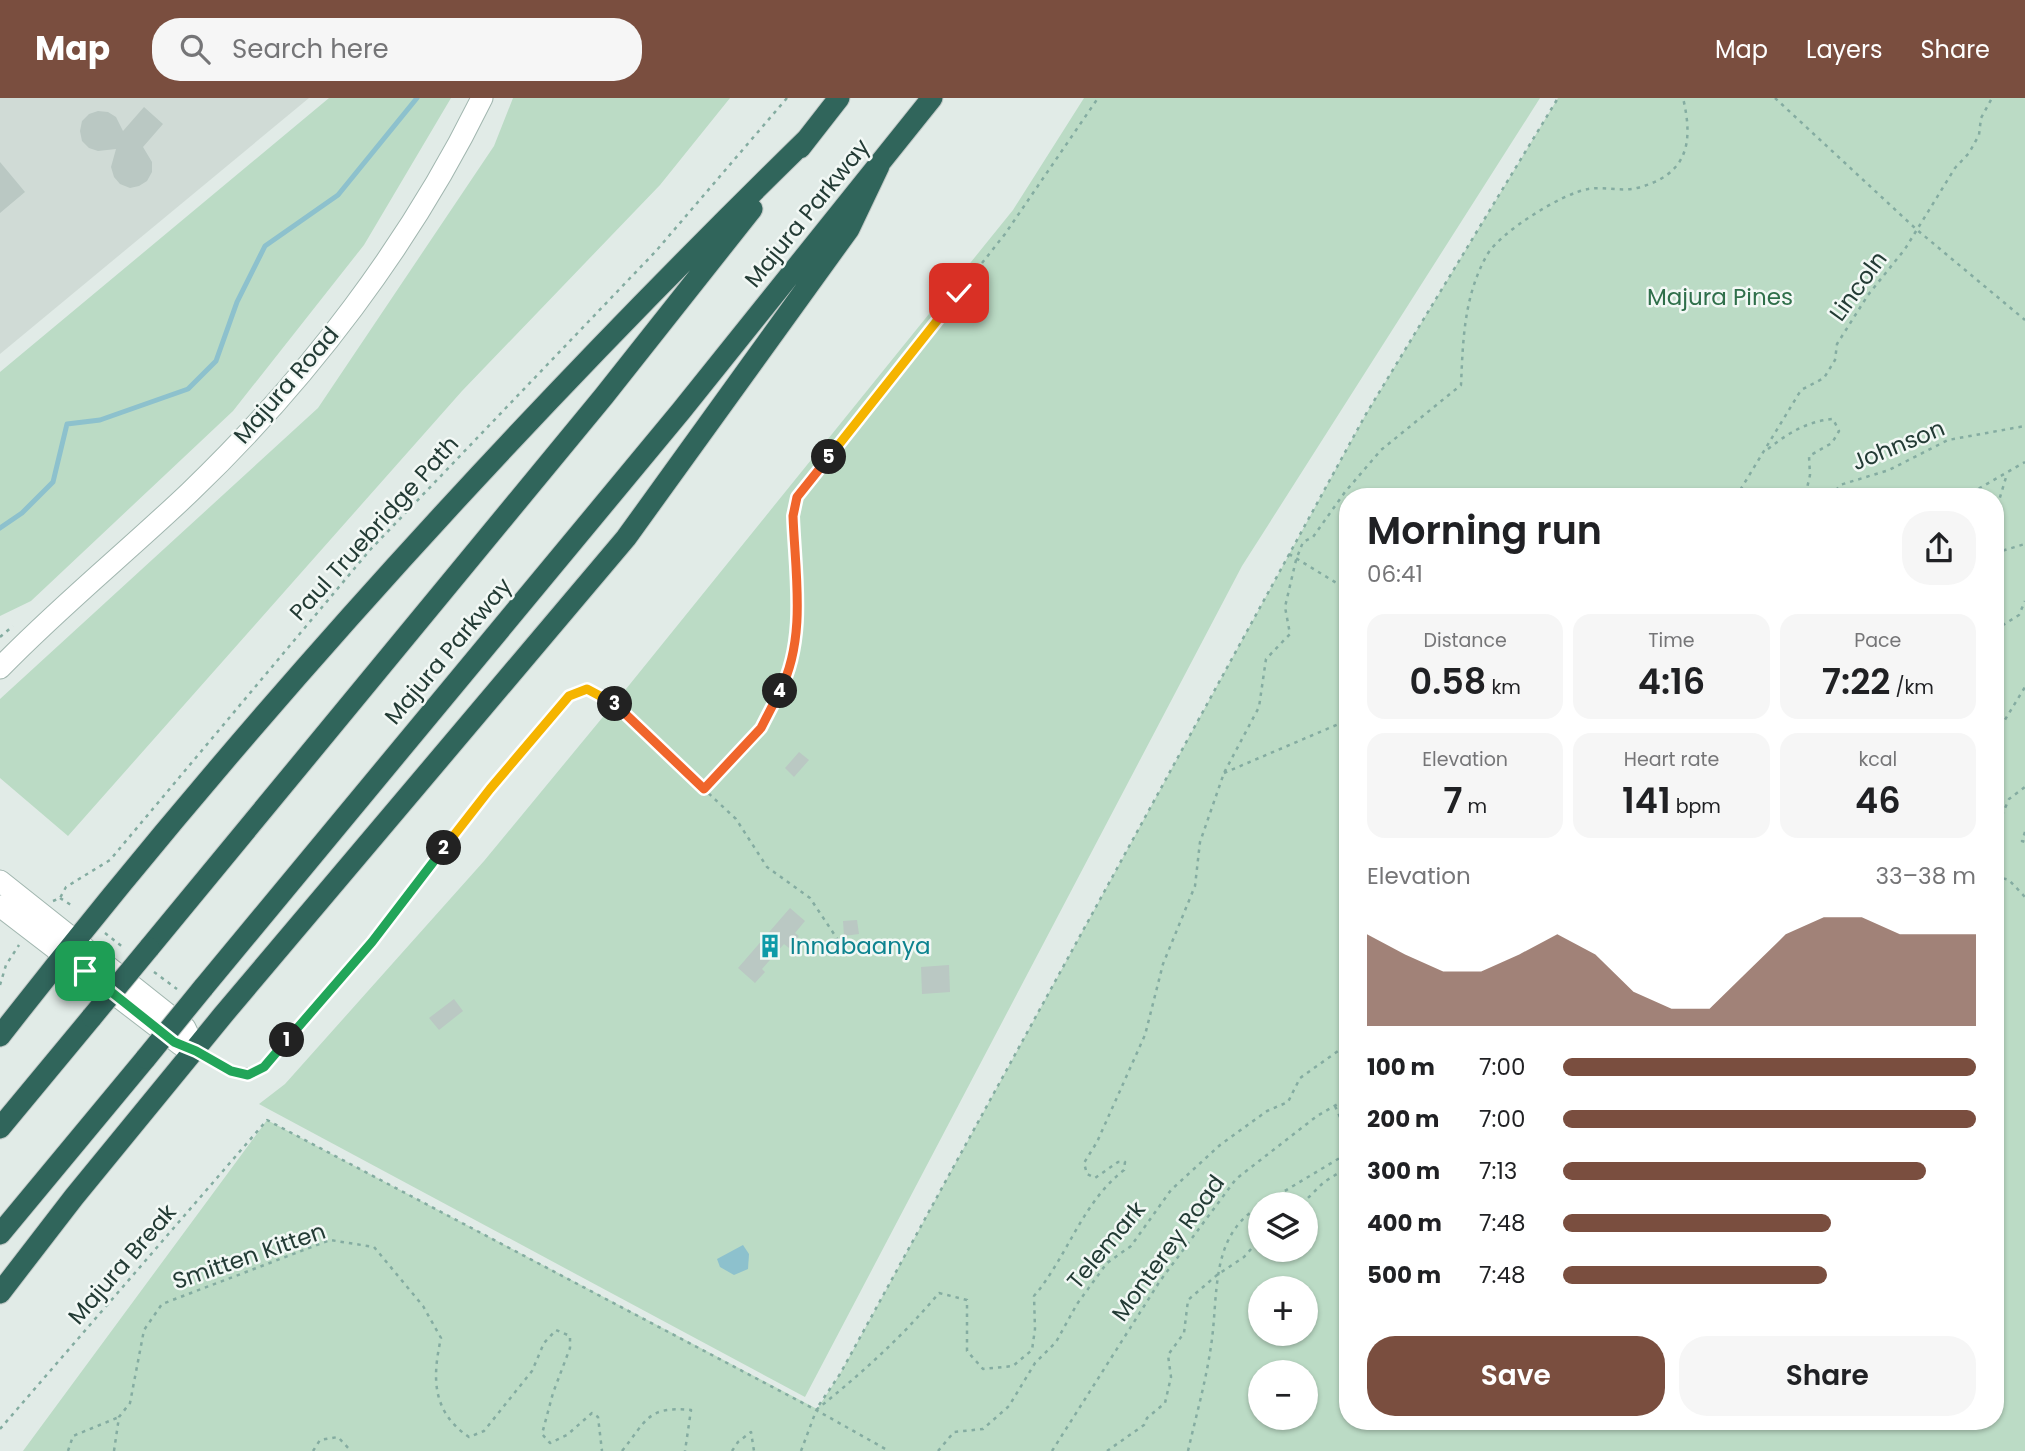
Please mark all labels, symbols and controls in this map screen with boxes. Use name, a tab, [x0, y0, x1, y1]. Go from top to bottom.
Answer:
search box	[152, 18, 642, 81]
text: Map	[35, 25, 110, 72]
icon: search	[176, 30, 214, 68]
text: Search here	[232, 31, 389, 67]
text: Map	[1715, 33, 1768, 66]
text: Layers	[1806, 33, 1882, 66]
text: Share	[1920, 33, 1990, 66]
street label: Majura Parkway	[737, 132, 877, 294]
street label: Lincoln	[1822, 244, 1894, 328]
pin	[929, 263, 989, 323]
icon: check	[940, 274, 978, 312]
park label: Majura Pines	[1647, 281, 1793, 313]
street label: Majura Road	[226, 319, 346, 451]
street label: Johnson	[1847, 412, 1949, 478]
street label: Paul Truebridge Path	[282, 429, 466, 627]
pin: 5	[812, 440, 846, 474]
text: 5	[822, 443, 835, 470]
text: Morning run	[1367, 504, 1602, 557]
button: share	[1902, 511, 1976, 585]
text: 06:41	[1367, 558, 1423, 590]
street label: Majura Parkway	[377, 571, 519, 731]
text: Distance	[1424, 627, 1507, 654]
text: Time	[1648, 627, 1695, 654]
text: Pace	[1854, 627, 1901, 654]
text: 0.58	[1410, 657, 1486, 706]
text: 4:16	[1638, 657, 1705, 706]
text: 7:22	[1822, 657, 1890, 706]
pin: 4	[762, 674, 798, 708]
text: km	[1486, 674, 1521, 701]
text: /km	[1890, 674, 1934, 701]
text: 4	[773, 677, 786, 704]
pin: 3	[598, 686, 632, 722]
text: 3	[609, 690, 620, 717]
text: Elevation	[1422, 746, 1508, 773]
text: Heart rate	[1624, 746, 1719, 773]
text: kcal	[1858, 746, 1897, 773]
text: 7	[1443, 776, 1462, 825]
text: 141	[1622, 776, 1671, 825]
text: 46	[1855, 776, 1901, 825]
text: m	[1462, 793, 1487, 820]
text: bpm	[1671, 793, 1721, 820]
pin: 2	[426, 830, 462, 866]
text: 2	[438, 834, 449, 861]
text: Elevation	[1367, 860, 1471, 892]
text: 33–38 m	[1875, 860, 1976, 892]
place label: Innabaanya	[790, 930, 931, 962]
building icon: Innabaanya	[756, 932, 784, 960]
pin	[55, 941, 115, 1001]
icon: arrive	[66, 952, 104, 990]
pin: 1	[270, 1023, 304, 1058]
text: 1	[283, 1026, 290, 1053]
text: 100 m	[1367, 1051, 1435, 1083]
text: 7:00	[1479, 1051, 1525, 1083]
text: 200 m	[1367, 1103, 1439, 1135]
text: 7:00	[1479, 1103, 1525, 1135]
text: 300 m	[1367, 1155, 1440, 1187]
text: 7:13	[1479, 1155, 1517, 1187]
street label: Monterey Road	[1104, 1168, 1232, 1328]
map controls	[1248, 1192, 1318, 1430]
button: layers	[1248, 1192, 1318, 1262]
street label: Telemark	[1060, 1194, 1153, 1296]
street label: Majura Break	[61, 1197, 184, 1331]
text: 400 m	[1367, 1207, 1442, 1239]
text: 7:48	[1479, 1207, 1525, 1239]
street label: Smitten Kitten	[168, 1215, 330, 1297]
text: 500 m	[1367, 1259, 1441, 1291]
text: 7:48	[1479, 1259, 1525, 1291]
button: +	[1248, 1276, 1318, 1346]
button: Save	[1367, 1336, 1665, 1416]
button: Share	[1679, 1336, 1976, 1416]
button: −	[1248, 1360, 1318, 1430]

